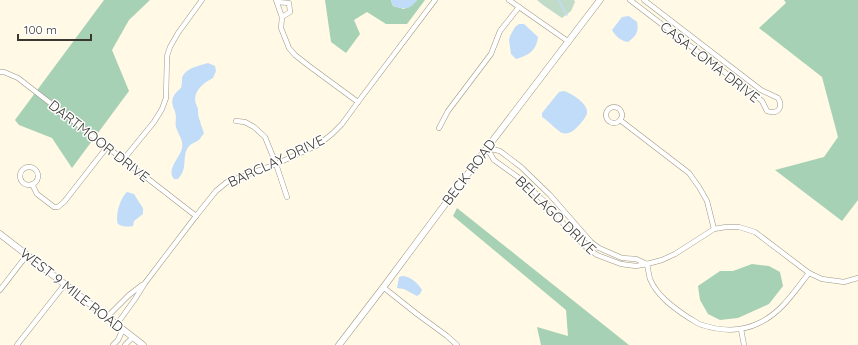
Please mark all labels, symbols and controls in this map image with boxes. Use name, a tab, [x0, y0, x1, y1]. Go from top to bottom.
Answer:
scale bar	[18, 16, 91, 42]
street label: CASA LOMA DRIVE	[657, 17, 764, 107]
text: 100 m	[24, 22, 57, 37]
street label: DARTMOOR DRIVE	[45, 96, 153, 186]
street label: BARCLAY DRIVE	[225, 131, 327, 191]
street label: BECK ROAD	[438, 135, 500, 209]
street label: BELLAGO DRIVE	[512, 172, 600, 258]
street label: WEST 9 MILE ROAD	[17, 244, 127, 336]

